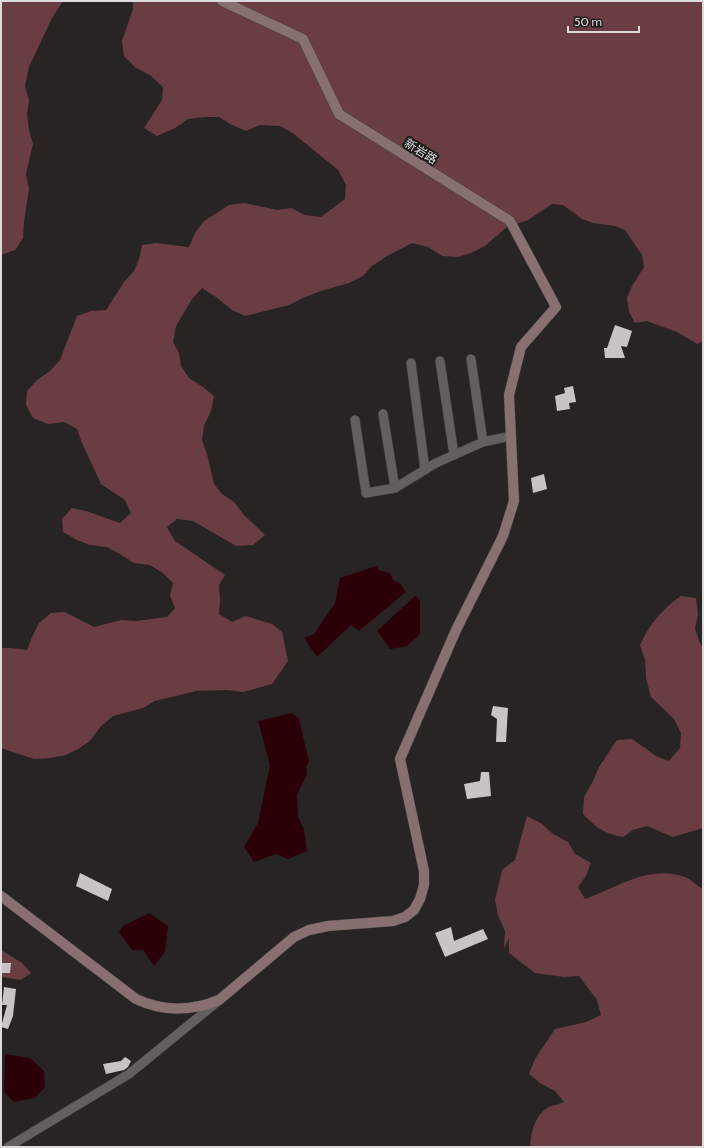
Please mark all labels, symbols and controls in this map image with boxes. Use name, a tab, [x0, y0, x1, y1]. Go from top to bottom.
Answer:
scale bar	[568, 8, 639, 34]
text: 50 m	[574, 14, 602, 29]
street label: 新岩路	[402, 135, 440, 167]

